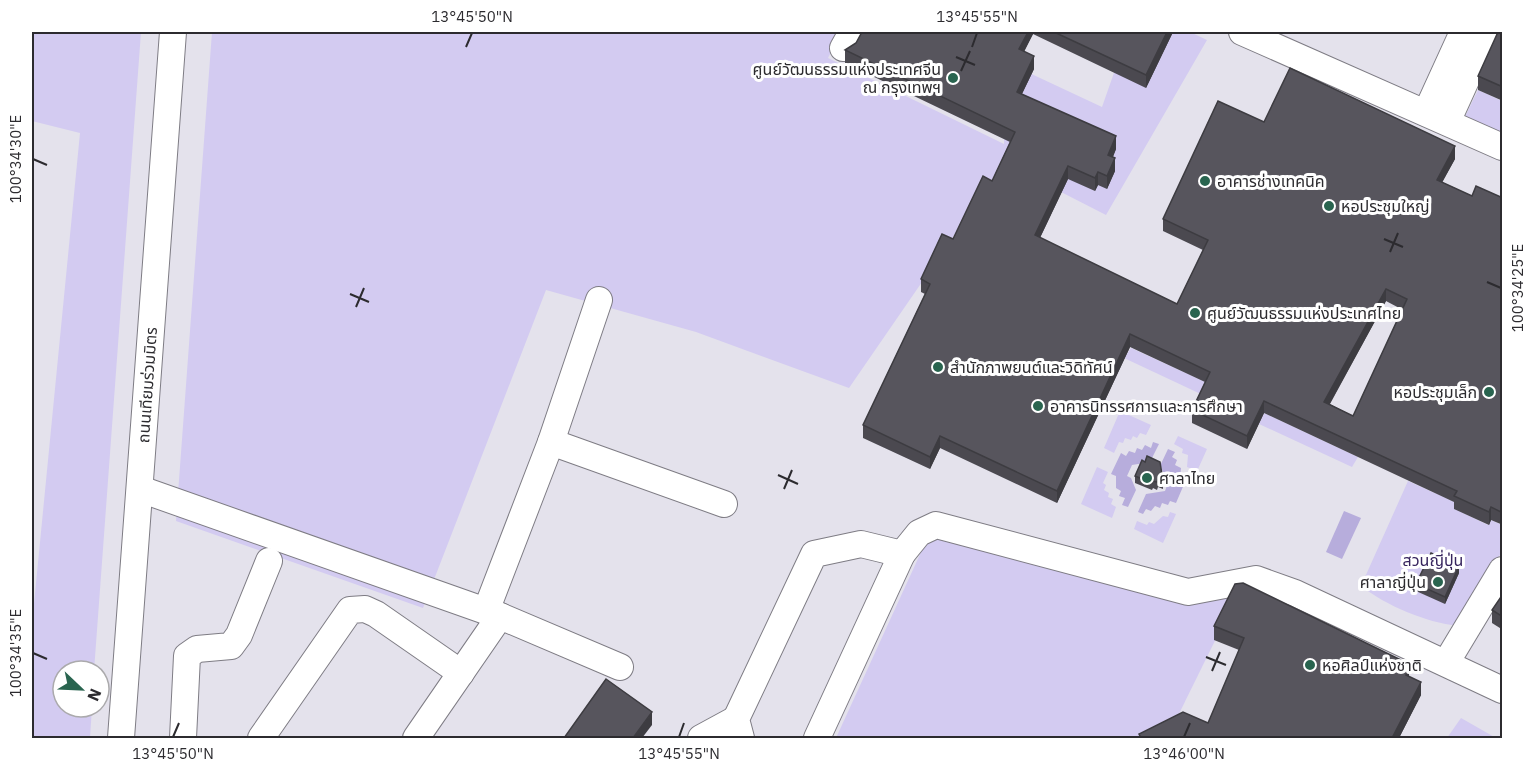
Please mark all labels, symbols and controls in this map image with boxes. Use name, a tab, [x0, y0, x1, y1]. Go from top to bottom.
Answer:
text: 13°45'50"N	[431, 7, 513, 26]
text: 13°45'55"N	[936, 7, 1018, 26]
place label: ศูนย์วัฒนธรรมแห่งประเทศจีน ณ กรุงเทพฯ	[753, 59, 941, 97]
marker: ศูนย์วัฒนธรรมแห่งประเทศจีน ณ กรุงเทพฯ	[946, 71, 960, 85]
text: 100°34'30"E	[6, 115, 25, 203]
place label: อาคารช่างเทคนิค	[1217, 171, 1325, 191]
marker: อาคารช่างเทคนิค	[1198, 174, 1212, 188]
place label: หอประชุมใหญ่	[1341, 196, 1430, 216]
marker: หอประชุมใหญ่	[1322, 199, 1336, 213]
text: 100°34'25"E	[1508, 244, 1527, 332]
place label: ศูนย์วัฒนธรรมแห่งประเทศไทย	[1207, 303, 1401, 323]
marker: ศูนย์วัฒนธรรมแห่งประเทศไทย	[1188, 306, 1202, 320]
street label: ถนนเทียมร่วมมิตร	[133, 326, 161, 444]
place label: สำนักภาพยนต์และวิดิทัศน์	[950, 357, 1113, 377]
marker: สำนักภาพยนต์และวิดิทัศน์	[931, 360, 945, 374]
place label: หอประชุมเล็ก	[1394, 382, 1477, 402]
marker: หอประชุมเล็ก	[1482, 385, 1496, 399]
place label: อาคารนิทรรศการและการศึกษา	[1050, 396, 1243, 416]
marker: อาคารนิทรรศการและการศึกษา	[1031, 399, 1045, 413]
place label: ศาลาไทย	[1159, 468, 1215, 488]
marker: ศาลาไทย	[1140, 471, 1154, 485]
park label: สวนญี่ปุ่น	[1403, 549, 1463, 570]
place label: ศาลาญี่ปุ่น	[1360, 571, 1426, 592]
marker: ศาลาญี่ปุ่น	[1431, 575, 1445, 589]
text: 100°34'35"E	[6, 609, 25, 697]
place label: หอศิลป์แห่งชาติ	[1322, 655, 1422, 675]
marker: หอศิลป์แห่งชาติ	[1303, 658, 1317, 672]
north arrow	[51, 659, 111, 719]
text: N	[83, 686, 106, 704]
text: 13°45'50"N	[132, 744, 214, 763]
text: 13°45'55"N	[638, 744, 720, 763]
text: 13°46'00"N	[1143, 744, 1225, 763]

